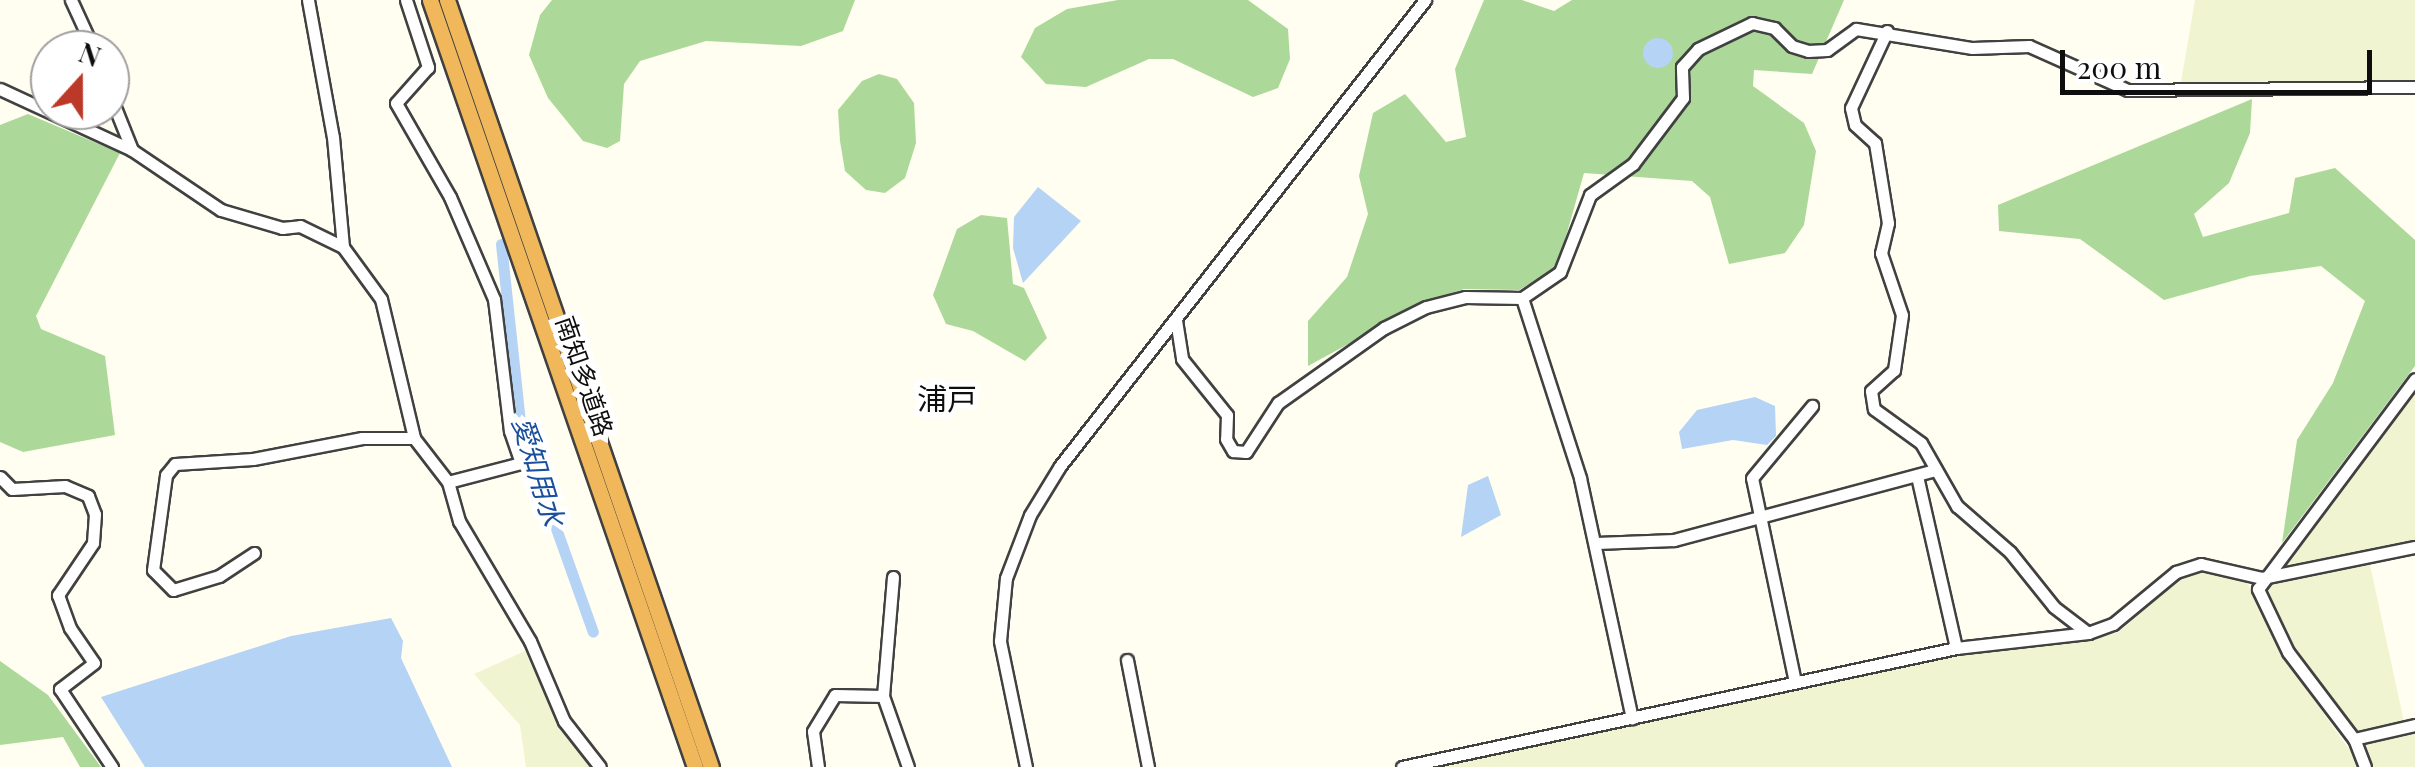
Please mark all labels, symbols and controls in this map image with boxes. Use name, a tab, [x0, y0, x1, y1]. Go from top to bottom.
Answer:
north arrow	[30, 30, 130, 130]
scale bar	[2065, 30, 2378, 92]
text: N	[74, 32, 106, 74]
text: 200 m	[2077, 47, 2161, 87]
street label: 南知多道路	[550, 312, 620, 440]
district label: 浦戸	[917, 380, 977, 416]
water label: 愛知用水	[507, 413, 571, 529]

